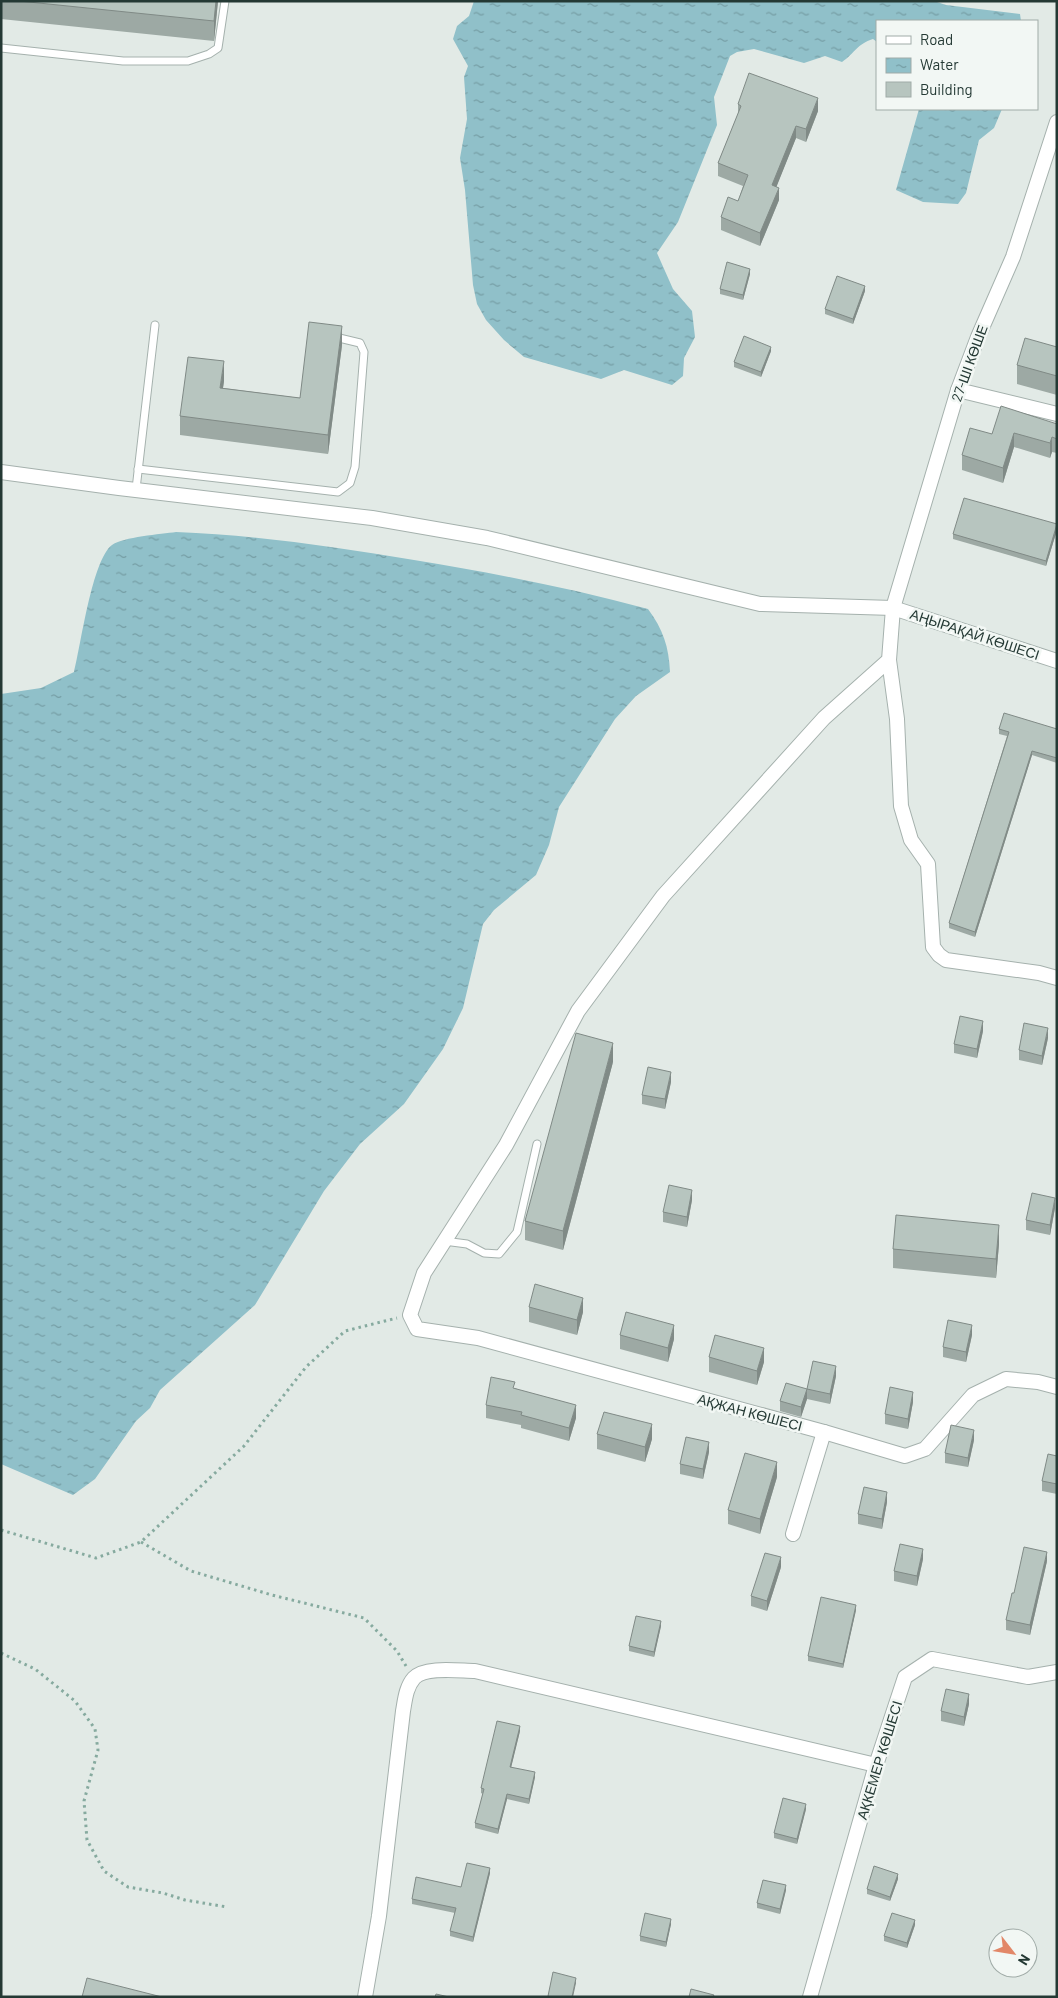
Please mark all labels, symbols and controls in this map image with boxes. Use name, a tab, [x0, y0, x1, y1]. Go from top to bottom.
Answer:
legend	[876, 20, 1038, 110]
text: Road	[920, 30, 953, 48]
text: Water	[920, 55, 959, 73]
text: Building	[920, 80, 973, 98]
street label: 27-ШІ КӨШЕ	[947, 322, 991, 404]
street label: АҢЫРАҚАЙ КӨШЕСІ	[908, 605, 1042, 663]
street label: АҚЖАН КӨШЕСІ	[696, 1390, 804, 1434]
street label: АҚКЕМЕР КӨШЕСІ	[853, 1699, 905, 1821]
north arrow	[988, 1928, 1038, 1978]
text: N	[1015, 1952, 1034, 1968]

